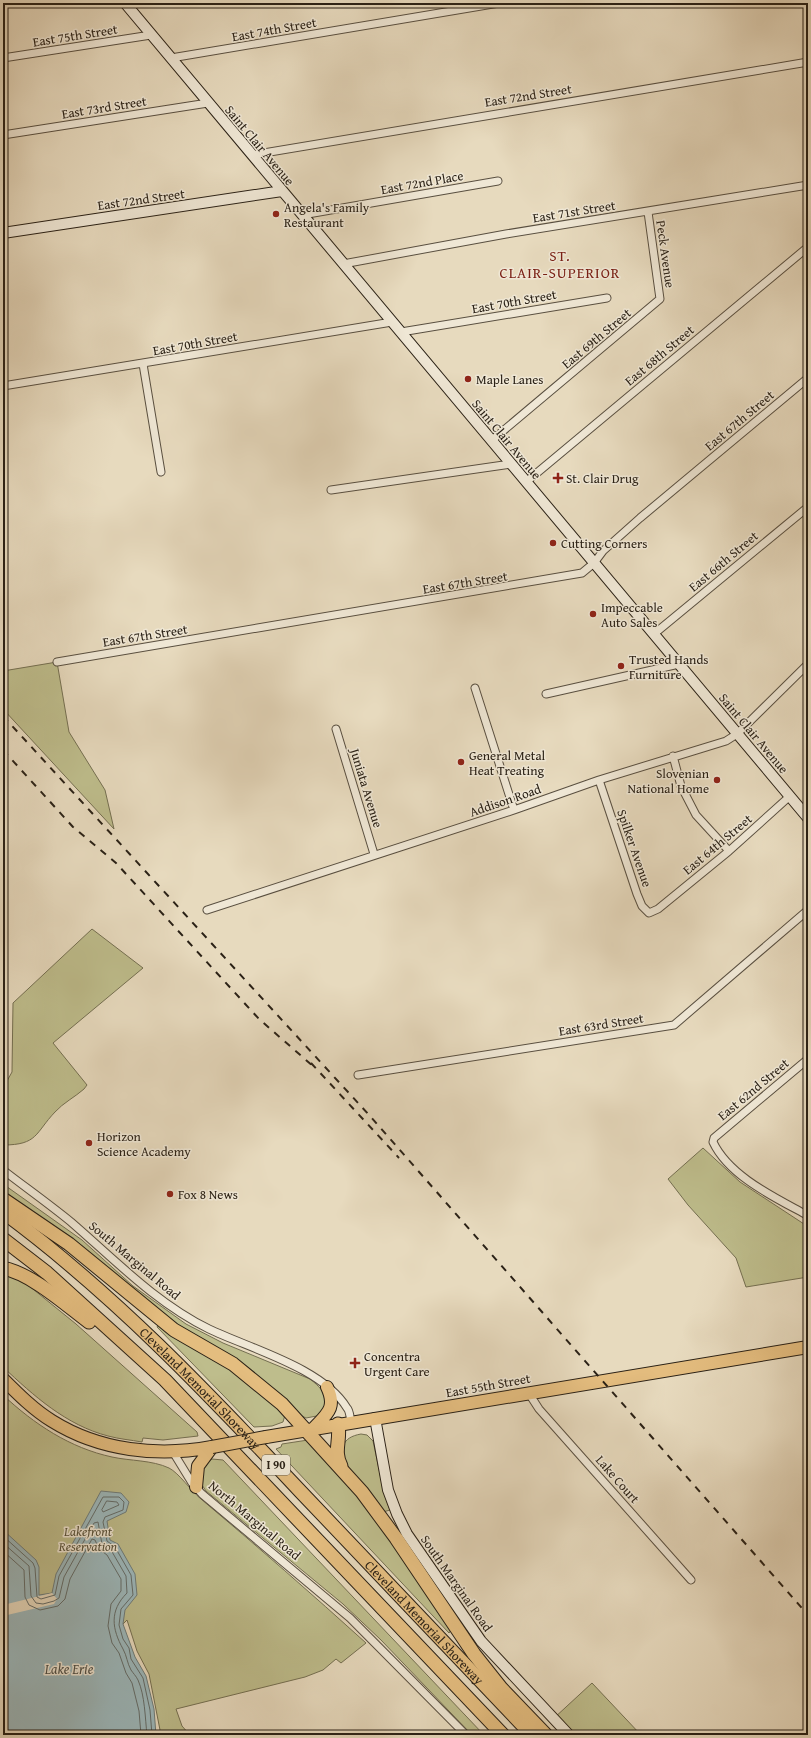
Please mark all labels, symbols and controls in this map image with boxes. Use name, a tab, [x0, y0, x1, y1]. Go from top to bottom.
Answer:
street label: East 74th Street	[230, 13, 318, 46]
street label: East 75th Street	[31, 19, 119, 52]
street label: East 72nd Street	[483, 79, 573, 112]
street label: East 73rd Street	[60, 91, 148, 124]
street label: Saint Clair Avenue	[220, 101, 299, 190]
street label: East 72nd Place	[379, 166, 465, 199]
street label: East 72nd Street	[96, 184, 186, 215]
street label: East 71st Street	[531, 196, 617, 227]
place label: Angela's Family Restaurant	[284, 198, 370, 232]
marker: Angela's Family Restaurant	[271, 209, 281, 219]
street label: Peck Avenue	[651, 219, 680, 289]
district label: ST. CLAIR-SUPERIOR	[500, 245, 620, 283]
street label: East 70th Street	[470, 285, 558, 318]
street label: East 69th Street	[557, 303, 635, 373]
street label: East 68th Street	[620, 320, 698, 390]
street label: East 70th Street	[151, 327, 239, 360]
place label: Maple Lanes	[476, 370, 543, 389]
marker: Maple Lanes	[463, 374, 473, 384]
street label: East 67th Street	[700, 385, 778, 455]
street label: Saint Clair Avenue	[467, 395, 546, 484]
place label: St. Clair Drug	[566, 469, 639, 488]
marker: St. Clair Drug	[553, 473, 563, 483]
street label: East 66th Street	[684, 526, 762, 596]
place label: Cutting Corners	[561, 534, 648, 553]
marker: Cutting Corners	[548, 538, 558, 548]
street label: East 67th Street	[421, 566, 509, 599]
place label: Impeccable Auto Sales	[601, 598, 663, 632]
marker: Impeccable Auto Sales	[588, 609, 598, 619]
street label: East 67th Street	[101, 619, 189, 652]
place label: Trusted Hands Furniture	[629, 650, 709, 684]
marker: Trusted Hands Furniture	[616, 661, 626, 671]
street label: Saint Clair Avenue	[714, 689, 793, 778]
street label: Juniata Avenue	[345, 744, 388, 830]
place label: General Metal Heat Treating	[469, 746, 546, 780]
marker: General Metal Heat Treating	[456, 757, 466, 767]
place label: Slovenian National Home	[628, 764, 710, 798]
marker: Slovenian National Home	[712, 775, 722, 785]
street label: Addison Road	[467, 779, 544, 822]
street label: Spilker Avenue	[612, 807, 657, 890]
street label: East 64th Street	[678, 809, 756, 879]
street label: East 63rd Street	[557, 1008, 645, 1041]
street label: East 62nd Street	[714, 1054, 793, 1125]
place label: Horizon Science Academy	[97, 1127, 191, 1161]
marker: Horizon Science Academy	[84, 1138, 94, 1148]
place label: Fox 8 News	[178, 1185, 238, 1204]
marker: Fox 8 News	[165, 1189, 175, 1199]
street label: South Marginal Road	[85, 1216, 185, 1304]
street label: Cleveland Memorial Shoreway	[135, 1323, 265, 1454]
place label: Concentra Urgent Care	[364, 1347, 430, 1381]
marker: Concentra Urgent Care	[349, 1357, 361, 1369]
street label: East 55th Street	[444, 1369, 532, 1402]
street label: Lake Court	[591, 1451, 644, 1508]
road number: I 90	[262, 1455, 290, 1475]
street label: North Marginal Road	[205, 1476, 305, 1565]
park label: Lakefront Reservation	[58, 1522, 118, 1556]
street label: South Marginal Road	[416, 1531, 497, 1636]
street label: Cleveland Memorial Shoreway	[360, 1556, 489, 1689]
water label: Lake Erie	[44, 1659, 94, 1679]

